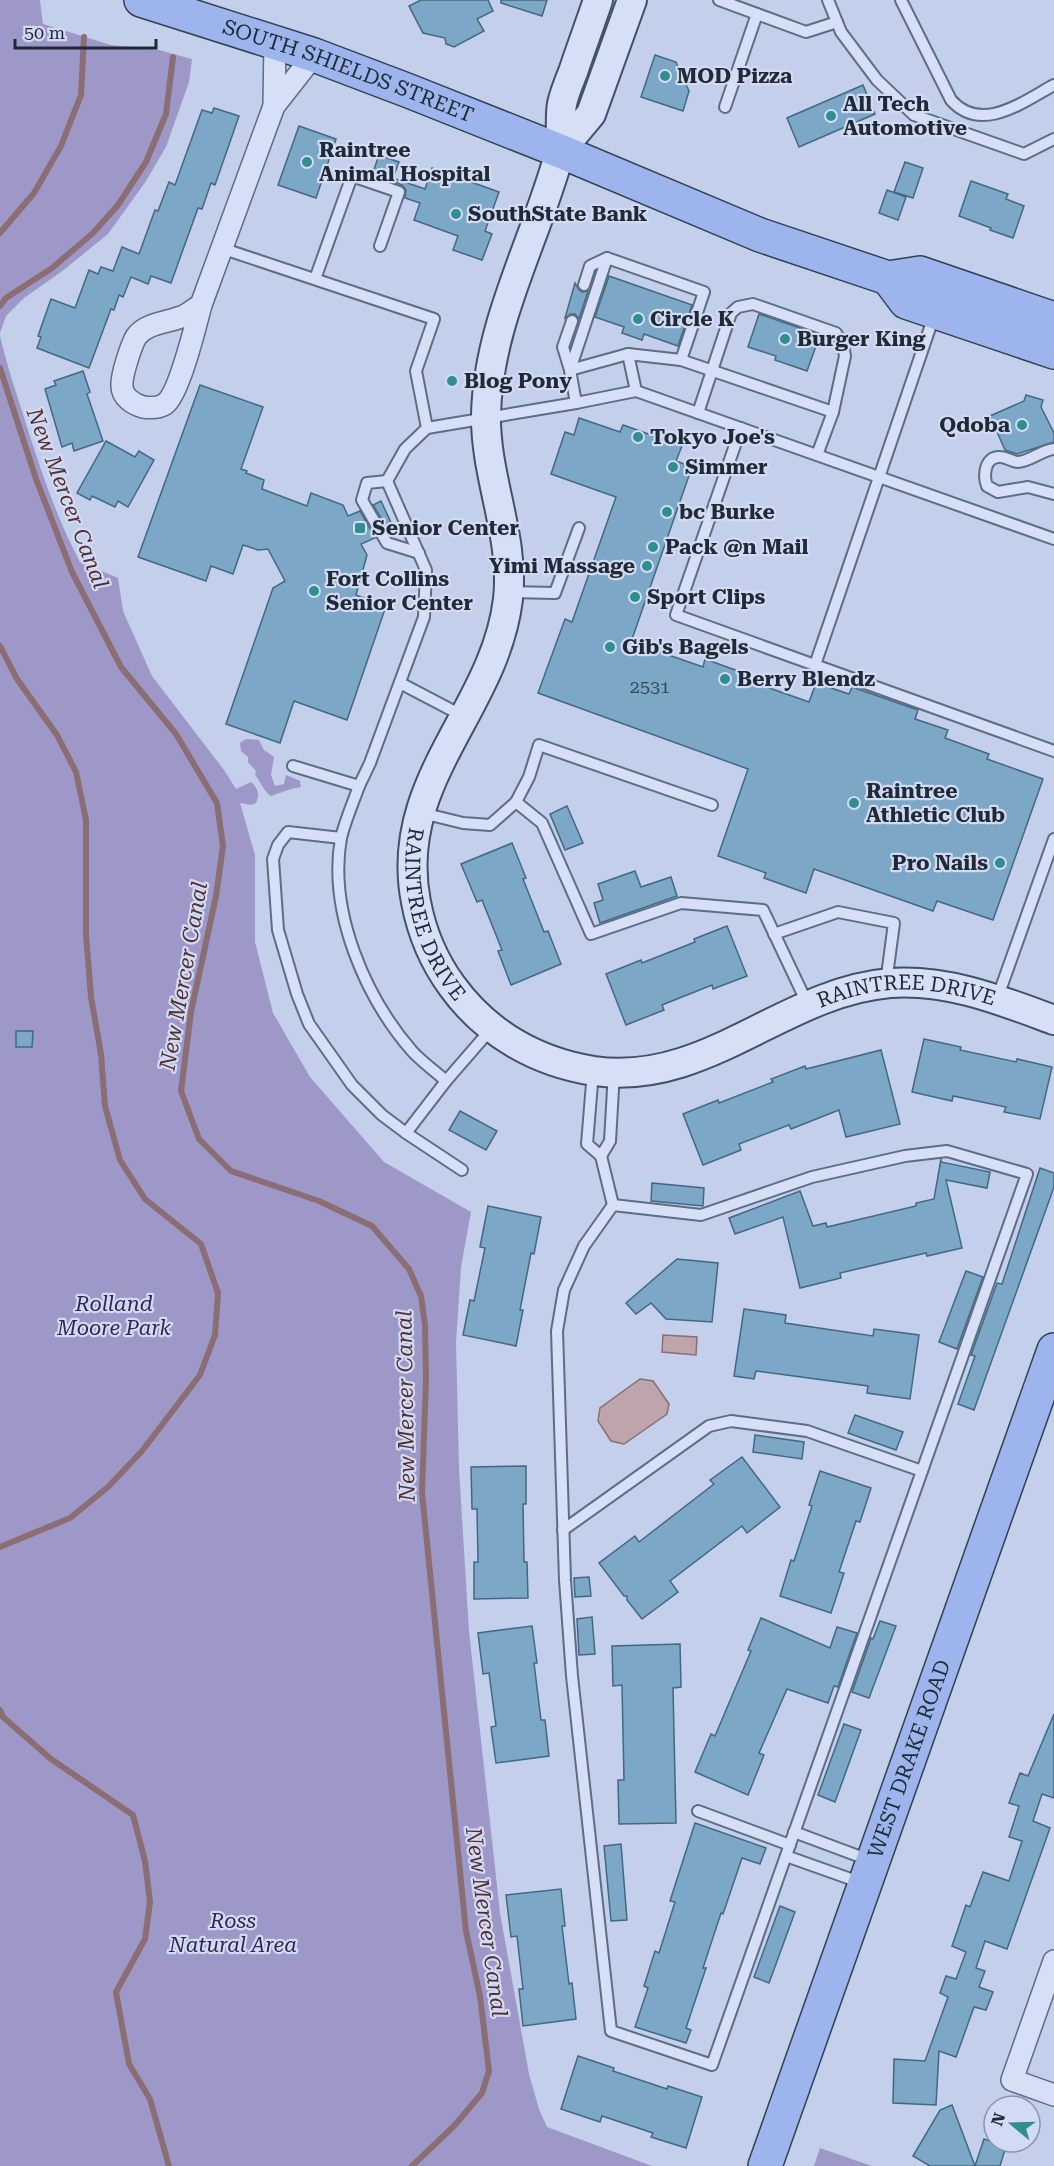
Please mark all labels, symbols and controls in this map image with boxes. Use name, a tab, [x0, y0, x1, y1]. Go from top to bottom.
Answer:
scale bar	[15, 12, 156, 50]
street label: SOUTH SHIELDS STREET	[220, 15, 477, 127]
text: 50 m	[24, 22, 65, 43]
place label: MOD Pizza	[677, 64, 793, 88]
marker: MOD Pizza	[658, 69, 672, 83]
place label: All Tech Automotive	[843, 92, 967, 140]
marker: All Tech Automotive	[824, 109, 838, 123]
place label: Raintree Animal Hospital	[319, 138, 490, 186]
marker: Raintree Animal Hospital	[300, 155, 314, 169]
place label: SouthState Bank	[468, 202, 648, 226]
marker: SouthState Bank	[449, 207, 463, 221]
place label: Circle K	[650, 307, 735, 331]
marker: Circle K	[631, 312, 645, 326]
place label: Burger King	[797, 327, 925, 351]
marker: Burger King	[778, 332, 792, 346]
place label: Blog Pony	[464, 369, 572, 393]
marker: Blog Pony	[445, 374, 459, 388]
water label: New Mercer Canal	[21, 403, 113, 592]
place label: Qdoba	[939, 413, 1011, 437]
marker: Qdoba	[1015, 418, 1029, 432]
place label: Tokyo Joe's	[650, 425, 775, 449]
marker: Tokyo Joe's	[631, 430, 645, 444]
place label: Simmer	[685, 455, 768, 479]
marker: Simmer	[666, 460, 680, 474]
place label: bc Burke	[679, 500, 775, 524]
marker: bc Burke	[660, 505, 674, 519]
place label: Senior Center	[372, 516, 519, 540]
marker: Senior Center	[353, 521, 367, 535]
place label: Pack @n Mail	[665, 535, 809, 559]
marker: Pack @n Mail	[646, 540, 660, 554]
place label: Yimi Massage	[489, 554, 635, 578]
marker: Yimi Massage	[640, 559, 654, 573]
place label: Fort Collins Senior Center	[326, 567, 473, 615]
marker: Fort Collins Senior Center	[307, 584, 321, 598]
place label: Sport Clips	[647, 585, 766, 609]
marker: Sport Clips	[628, 590, 642, 604]
place label: Gib's Bagels	[622, 635, 749, 659]
marker: Gib's Bagels	[603, 640, 617, 654]
place label: Berry Blendz	[737, 667, 875, 691]
marker: Berry Blendz	[718, 672, 732, 686]
house number: 2531	[630, 676, 670, 697]
place label: Raintree Athletic Club	[866, 779, 1005, 827]
marker: Raintree Athletic Club	[847, 796, 861, 810]
street label: RAINTREE DRIVE	[400, 826, 471, 1005]
place label: Pro Nails	[892, 851, 988, 875]
marker: Pro Nails	[993, 856, 1007, 870]
water label: New Mercer Canal	[154, 880, 212, 1073]
street label: RAINTREE DRIVE	[813, 970, 999, 1013]
park label: Rolland Moore Park	[56, 1292, 172, 1340]
water label: New Mercer Canal	[391, 1310, 420, 1503]
street label: WEST DRAKE ROAD	[863, 1656, 955, 1861]
water label: New Mercer Canal	[461, 1825, 512, 2018]
park label: Ross Natural Area	[168, 1909, 297, 1957]
north arrow	[982, 2094, 1042, 2154]
text: N	[987, 2110, 1009, 2128]

